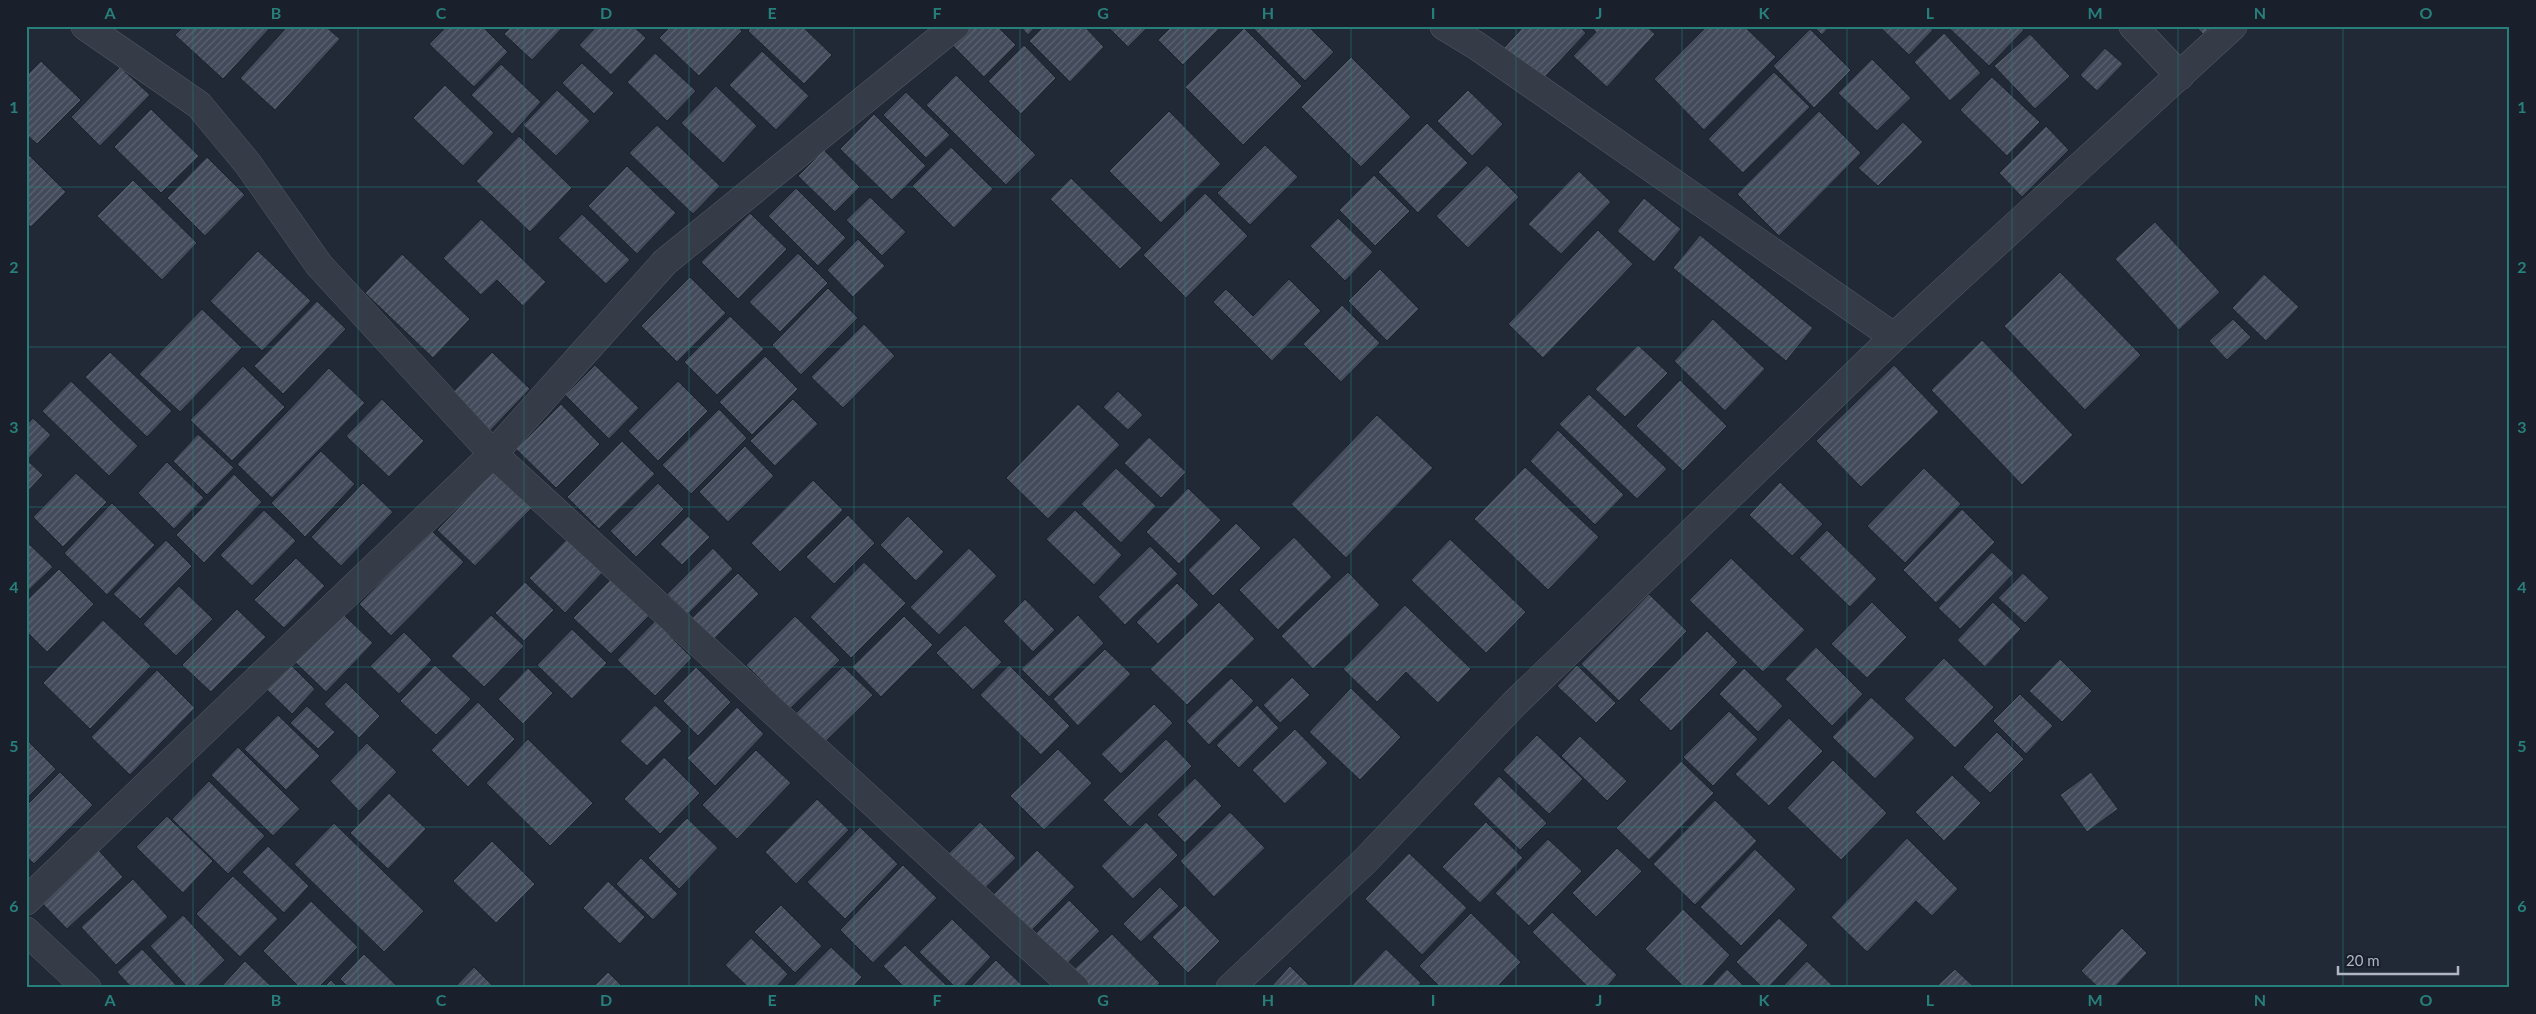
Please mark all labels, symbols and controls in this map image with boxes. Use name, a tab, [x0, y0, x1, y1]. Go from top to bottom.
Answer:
text: A	[103, 3, 116, 22]
text: B	[271, 3, 281, 22]
text: C	[436, 3, 447, 22]
text: D	[600, 3, 612, 22]
text: E	[767, 3, 777, 22]
text: F	[932, 3, 942, 22]
text: G	[1097, 3, 1109, 22]
text: H	[1262, 3, 1274, 22]
text: I	[1431, 3, 1435, 22]
text: J	[1596, 3, 1602, 22]
text: K	[1759, 3, 1771, 22]
text: L	[1926, 3, 1935, 22]
text: M	[2087, 3, 2103, 22]
text: N	[2254, 3, 2266, 22]
text: O	[2420, 3, 2433, 22]
text: 1	[9, 97, 19, 116]
text: 1	[2517, 97, 2527, 116]
text: 2	[9, 257, 19, 276]
text: 2	[2517, 257, 2527, 276]
text: 3	[9, 417, 19, 436]
text: 3	[2517, 417, 2527, 436]
text: 4	[9, 577, 19, 596]
text: 4	[2517, 577, 2527, 596]
text: 5	[9, 736, 19, 755]
text: 5	[2517, 736, 2527, 755]
text: 6	[9, 896, 19, 915]
text: 6	[2517, 896, 2527, 915]
scale bar	[2338, 944, 2458, 976]
text: 20 m	[2346, 951, 2380, 969]
text: A	[103, 990, 116, 1009]
text: B	[271, 990, 281, 1009]
text: C	[436, 990, 447, 1009]
text: D	[600, 990, 612, 1009]
text: E	[767, 990, 777, 1009]
text: F	[932, 990, 942, 1009]
text: G	[1097, 990, 1109, 1009]
text: H	[1262, 990, 1274, 1009]
text: I	[1431, 990, 1435, 1009]
text: J	[1596, 990, 1602, 1009]
text: K	[1759, 990, 1771, 1009]
text: L	[1926, 990, 1935, 1009]
text: M	[2087, 990, 2103, 1009]
text: N	[2254, 990, 2266, 1009]
text: O	[2420, 990, 2433, 1009]

